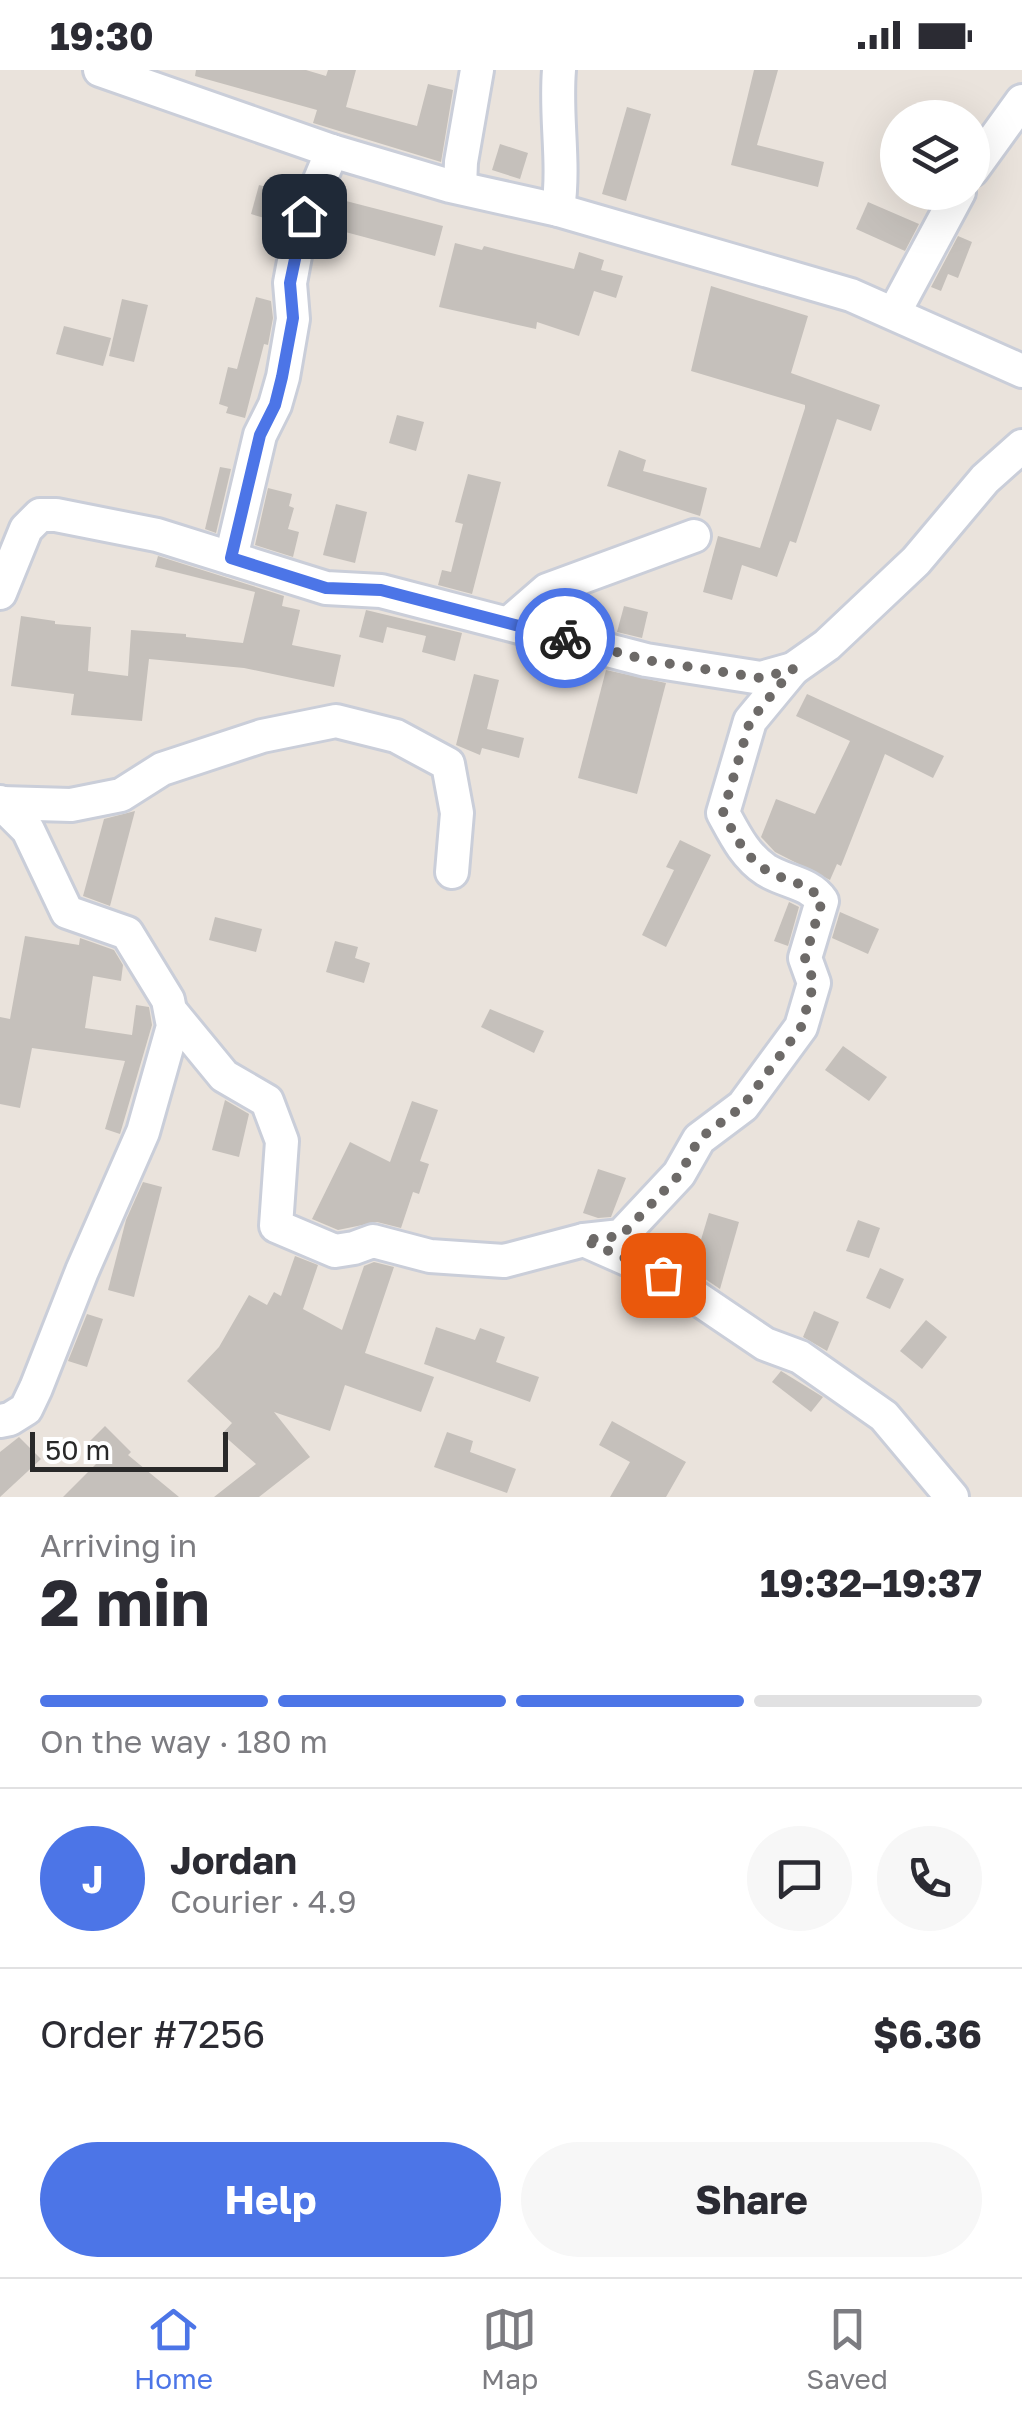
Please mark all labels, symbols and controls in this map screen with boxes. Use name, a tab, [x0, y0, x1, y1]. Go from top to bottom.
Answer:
text: 19:30	[50, 13, 154, 58]
map controls	[880, 100, 990, 210]
button: layers	[880, 100, 990, 210]
pin	[262, 174, 347, 259]
icon: home	[277, 189, 332, 244]
courier	[515, 588, 615, 688]
icon: bike	[538, 611, 593, 666]
pin	[621, 1233, 706, 1318]
icon: bag	[636, 1248, 691, 1303]
scale bar	[30, 1427, 228, 1472]
text: 50 m	[45, 1433, 110, 1466]
text: Arriving in	[40, 1526, 197, 1564]
text: 19:32–19:37	[760, 1560, 982, 1605]
text: 2 min	[40, 1562, 210, 1640]
text: On the way · 180 m	[40, 1722, 328, 1760]
button: chat	[747, 1826, 852, 1931]
button: phone	[877, 1826, 982, 1931]
text: Jordan	[170, 1837, 297, 1882]
text: J	[82, 1856, 103, 1901]
text: Courier · 4.9	[170, 1882, 357, 1920]
text: Order #7256	[40, 2011, 265, 2056]
text: $6.36	[873, 2011, 982, 2056]
button: Help	[40, 2142, 501, 2257]
button: Share	[521, 2142, 982, 2257]
tab: Home	[134, 2302, 213, 2395]
tab: Map	[481, 2302, 538, 2395]
tab: Saved	[806, 2302, 888, 2395]

